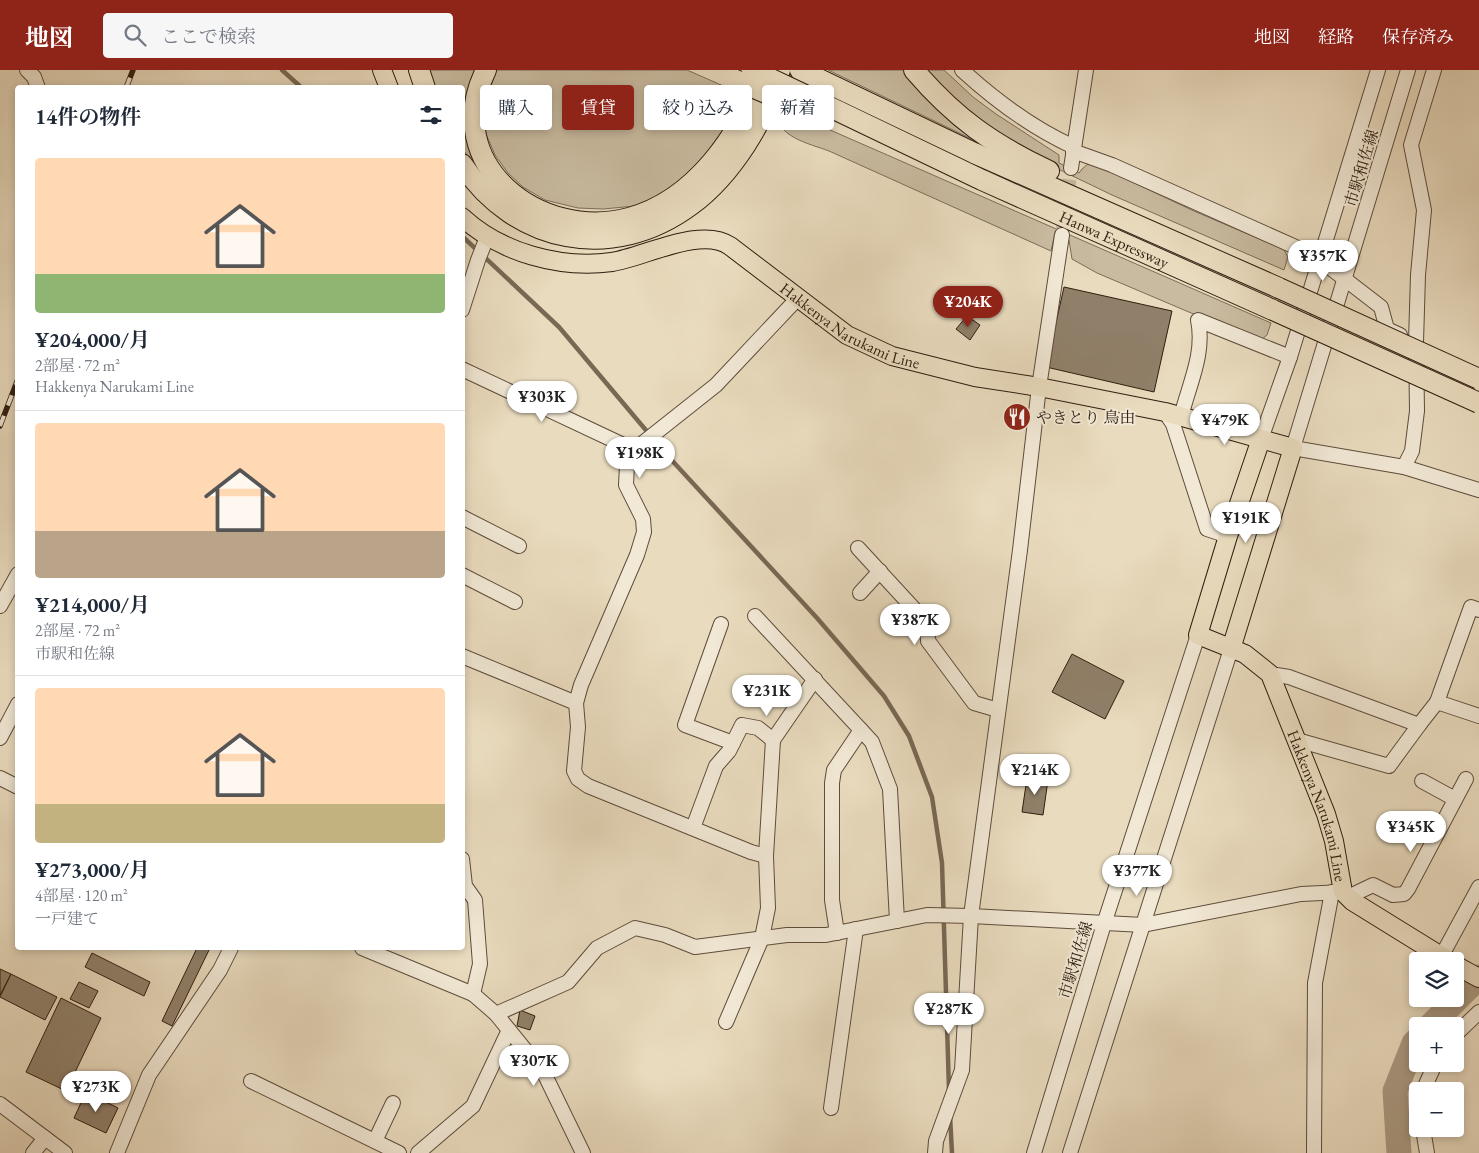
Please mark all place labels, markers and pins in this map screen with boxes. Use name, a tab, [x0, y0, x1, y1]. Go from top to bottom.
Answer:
pin: ¥357K	[1288, 240, 1358, 282]
pin: ¥204K	[933, 286, 1003, 328]
pin: ¥303K	[507, 380, 577, 423]
restaurant icon: やきとり 鳥由	[1002, 402, 1032, 432]
pin: ¥479K	[1190, 404, 1260, 446]
place label: やきとり 鳥由	[1036, 407, 1135, 428]
pin: ¥198K	[605, 436, 675, 479]
pin: ¥191K	[1211, 502, 1281, 544]
pin: ¥387K	[880, 604, 950, 646]
pin: ¥231K	[732, 674, 802, 717]
pin: ¥214K	[1000, 754, 1070, 796]
pin: ¥345K	[1376, 810, 1446, 853]
pin: ¥377K	[1102, 854, 1172, 897]
pin: ¥287K	[914, 992, 984, 1035]
pin: ¥307K	[499, 1044, 569, 1087]
pin: ¥273K	[61, 1070, 131, 1113]

